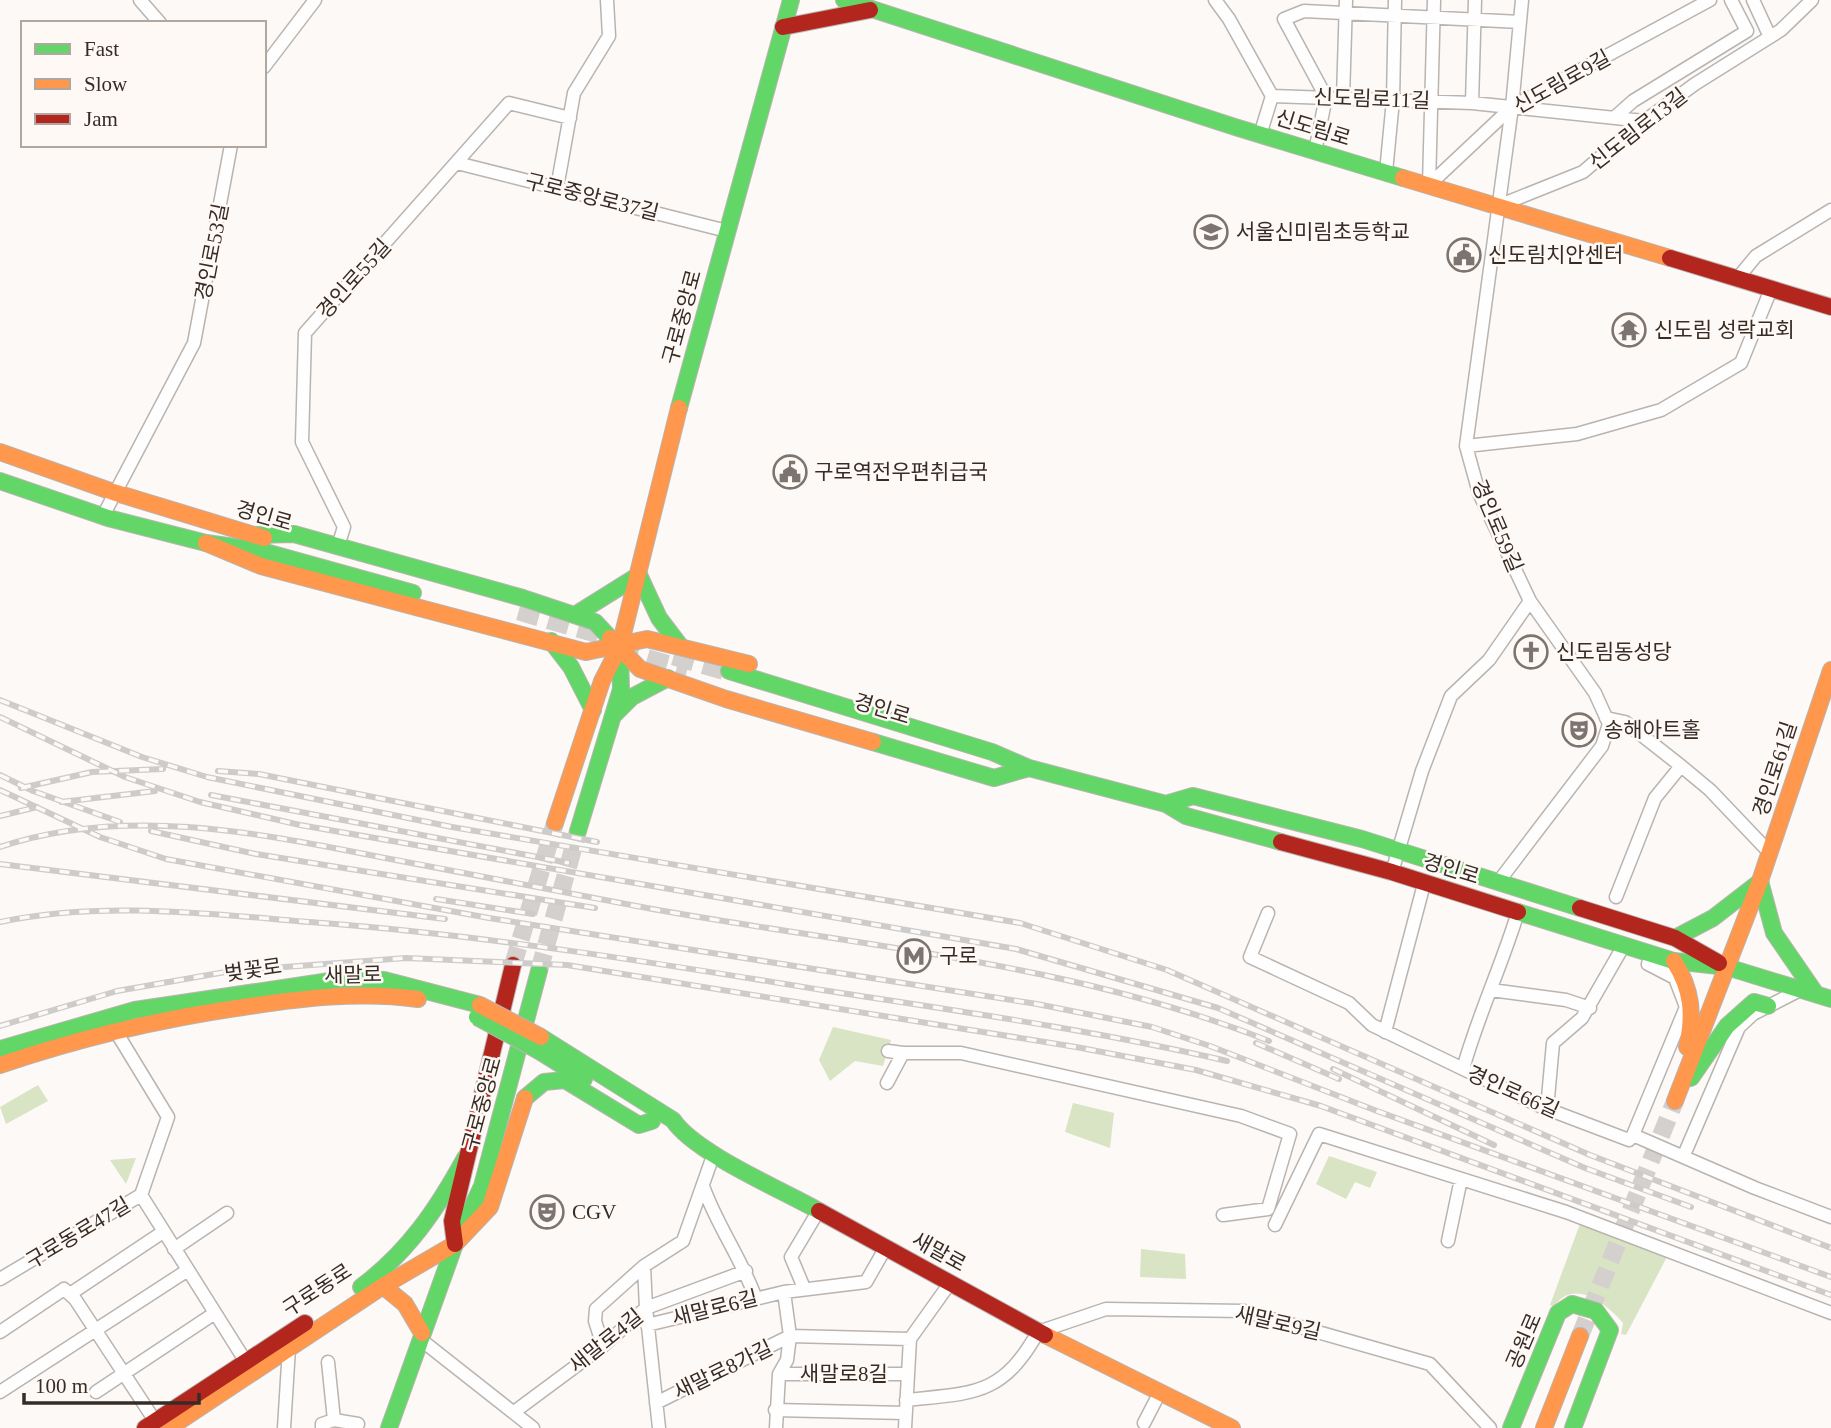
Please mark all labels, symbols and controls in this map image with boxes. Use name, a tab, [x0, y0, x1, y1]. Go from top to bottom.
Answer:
legend	[21, 21, 266, 147]
text: Fast	[84, 37, 119, 61]
street label: 신도림로9길	[1509, 46, 1615, 118]
text: Slow	[84, 72, 128, 96]
street label: 신도림로13길	[1584, 83, 1692, 175]
street label: 신도림로11길	[1313, 85, 1431, 113]
street label: 신도림로	[1273, 105, 1353, 151]
text: Jam	[84, 107, 118, 131]
street label: 구로중앙로37길	[523, 169, 661, 225]
street label: 경인로53길	[191, 201, 233, 303]
school or university icon: 서울신미림초등학교	[1192, 213, 1230, 251]
place label: 서울신미림초등학교	[1236, 220, 1410, 244]
street label: 경인로55길	[312, 234, 396, 324]
public building icon: 신도림치안센터	[1445, 236, 1483, 274]
place label: 신도림치안센터	[1488, 243, 1623, 267]
street label: 구로중앙로	[658, 267, 706, 367]
temple icon: 신도림 성락교회	[1610, 311, 1648, 349]
place label: 신도림 성락교회	[1654, 318, 1795, 342]
public building icon: 구로역전우편취급국	[771, 453, 809, 491]
place label: 구로역전우편취급국	[814, 460, 988, 484]
street label: 경인로59길	[1467, 476, 1527, 576]
street label: 경인로	[233, 496, 295, 536]
church icon: 신도림동성당	[1512, 633, 1550, 671]
place label: 신도림동성당	[1556, 640, 1672, 664]
street label: 경인로	[851, 689, 913, 729]
theatre icon: 송해아트홀	[1560, 711, 1598, 749]
place label: 송해아트홀	[1604, 718, 1701, 742]
street label: 경인로61길	[1748, 719, 1802, 819]
street label: 경인로	[1420, 849, 1482, 889]
metro station icon: 구로	[895, 937, 933, 975]
place label: 구로	[939, 944, 978, 968]
street label: 벚꽃로	[223, 954, 283, 986]
street label: 새말로	[324, 962, 382, 988]
street label: 구로중앙로	[458, 1054, 506, 1154]
street label: 경인로66길	[1463, 1061, 1563, 1123]
street label: 구로동로47길	[21, 1192, 135, 1274]
theatre icon: CGV	[528, 1193, 566, 1231]
place label: CGV	[572, 1200, 616, 1224]
street label: 새말로	[908, 1227, 970, 1277]
street label: 구로동로	[278, 1259, 356, 1321]
street label: 새말로6길	[670, 1286, 760, 1330]
street label: 새말로9길	[1233, 1301, 1323, 1345]
street label: 새말로4길	[564, 1304, 648, 1378]
street label: 공원로	[1502, 1310, 1546, 1372]
street label: 새말로8가길	[670, 1336, 776, 1404]
scale bar	[24, 1362, 200, 1406]
street label: 새말로8길	[800, 1362, 888, 1386]
text: 100 m	[35, 1374, 88, 1398]

